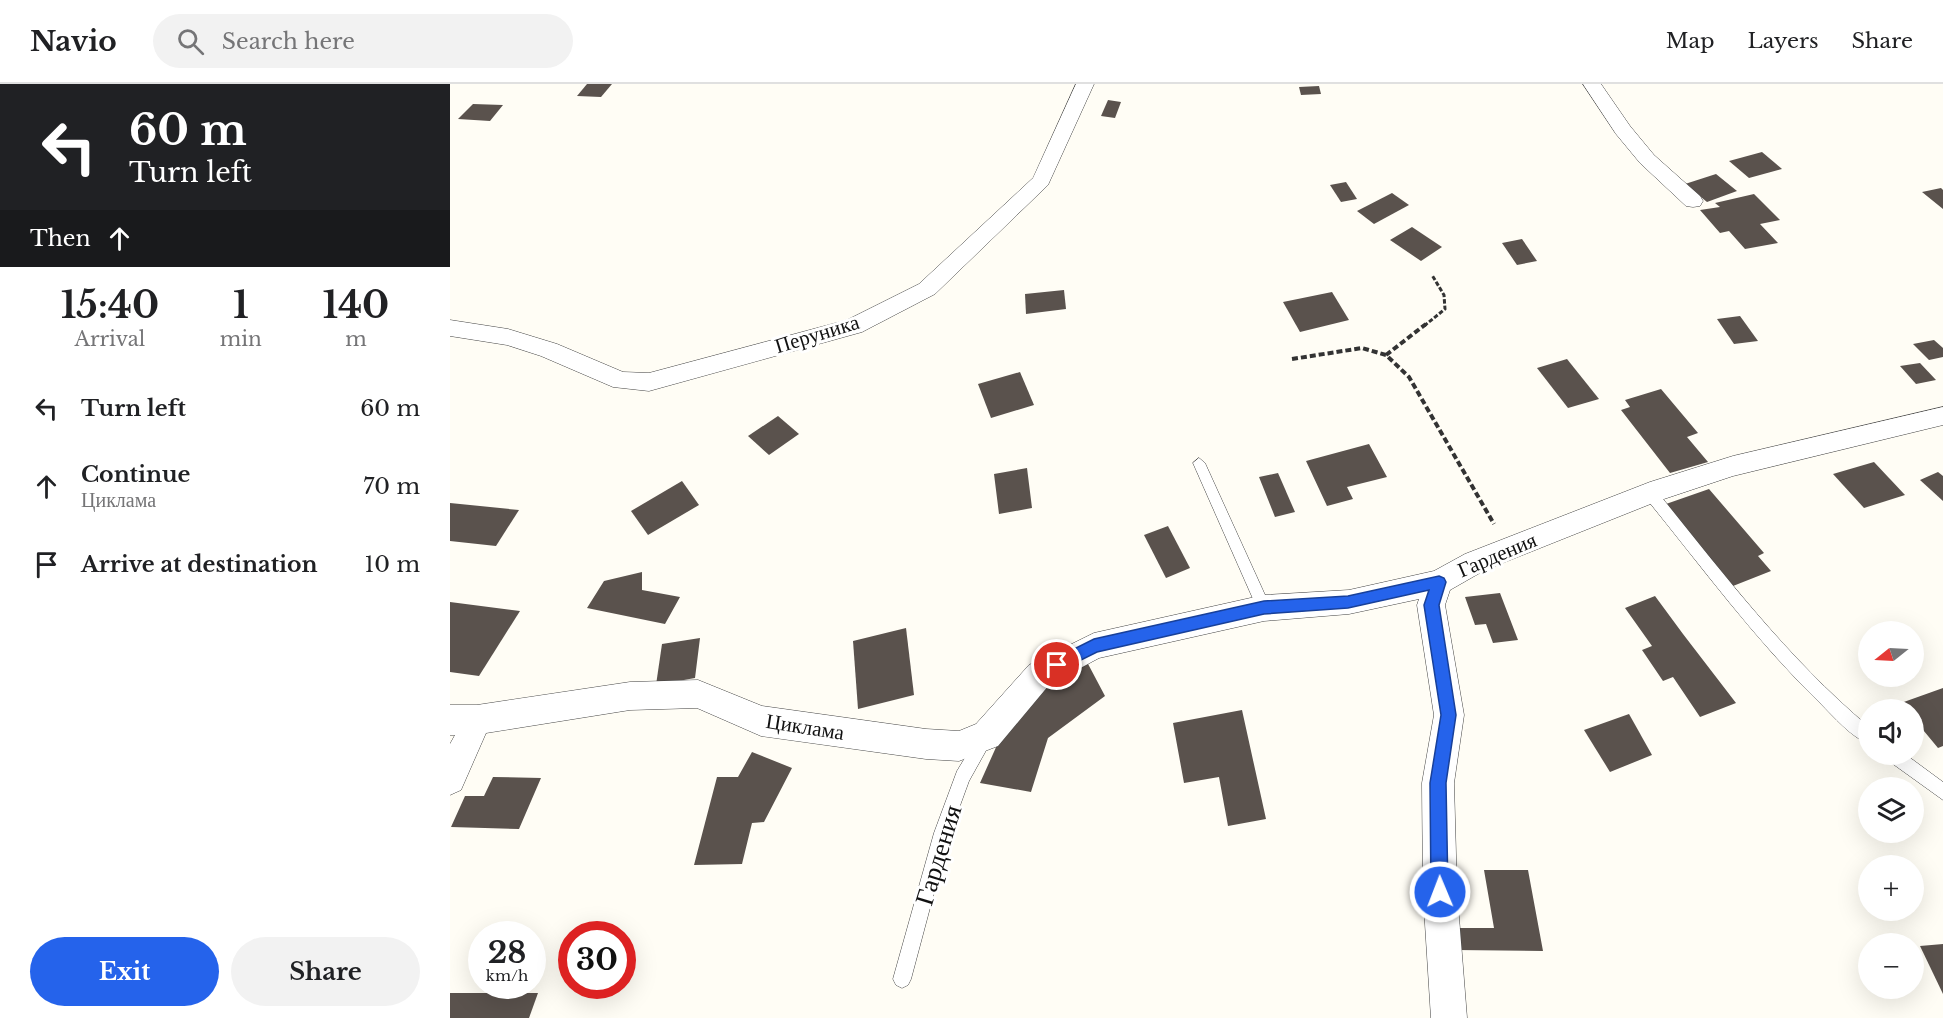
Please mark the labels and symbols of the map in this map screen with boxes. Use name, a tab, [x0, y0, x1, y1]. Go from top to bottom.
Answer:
street label: Перуника	[772, 309, 863, 359]
street label: Гардения	[1454, 527, 1541, 583]
north arrow	[1858, 621, 1924, 687]
pin	[1031, 639, 1082, 690]
street label: Циклама	[764, 708, 847, 746]
street label: Гардения	[908, 801, 968, 909]
position arrow	[1408, 860, 1472, 924]
speed limit sign: 30	[558, 921, 636, 999]

